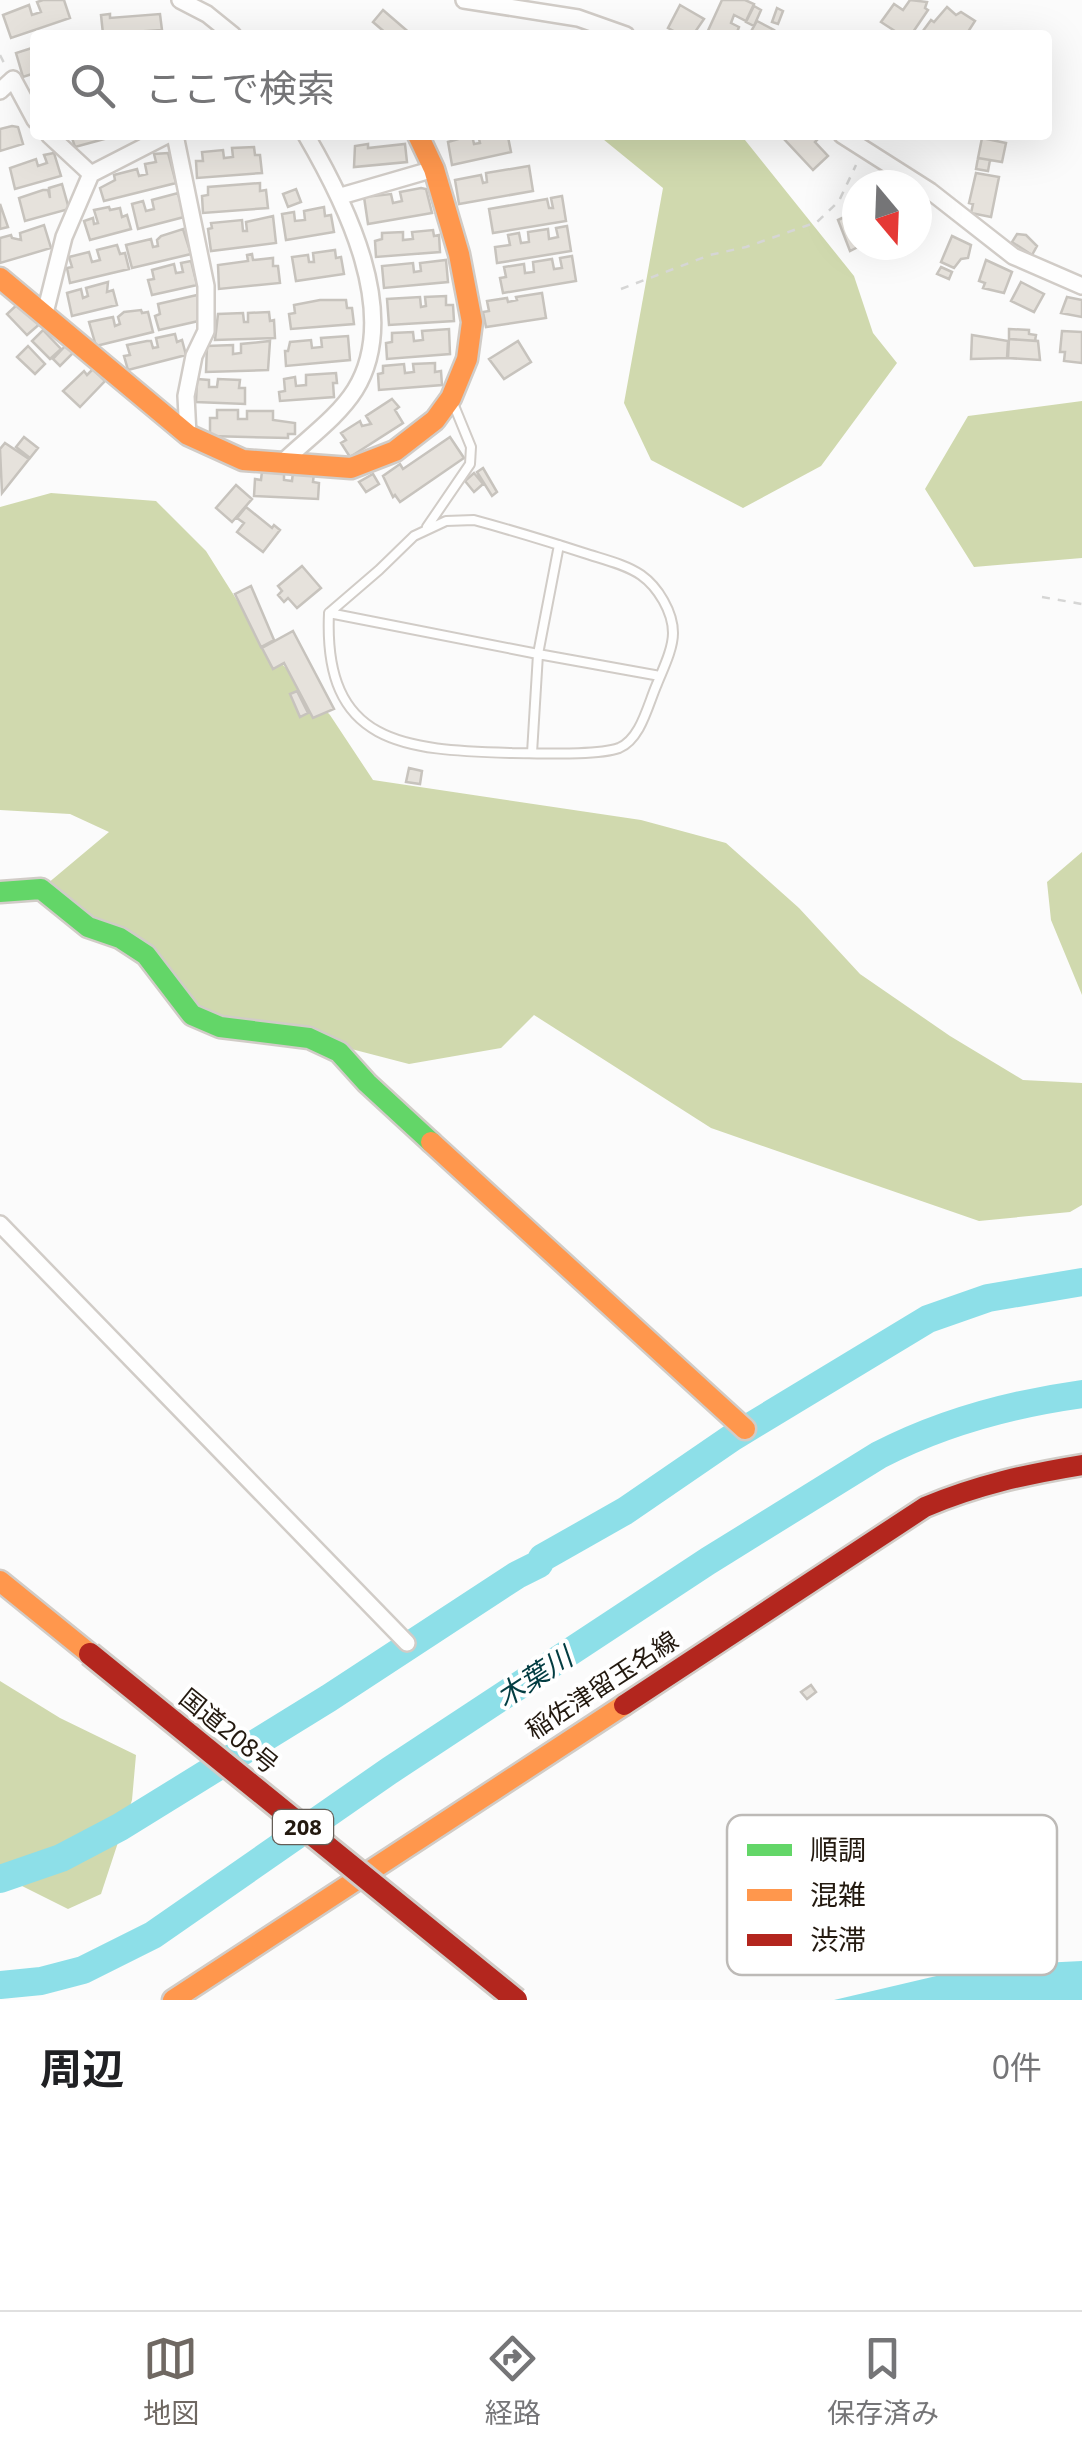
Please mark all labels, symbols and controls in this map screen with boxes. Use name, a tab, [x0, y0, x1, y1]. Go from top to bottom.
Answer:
search box	[30, 30, 1052, 140]
icon: search	[65, 58, 120, 113]
text: ここで検索	[145, 61, 335, 113]
north arrow	[842, 170, 932, 260]
street label: 稲佐津留玉名線	[519, 1622, 684, 1746]
water label: 木葉川	[488, 1636, 582, 1715]
street label: 国道208号	[173, 1680, 286, 1781]
road number: 208	[273, 1810, 333, 1844]
legend	[727, 1815, 1057, 1975]
text: 順調	[810, 1830, 866, 1868]
text: 混雑	[810, 1875, 866, 1913]
text: 渋滞	[810, 1920, 866, 1958]
text: 周辺	[40, 2039, 124, 2096]
text: 0件	[992, 2045, 1042, 2088]
tab: 地図	[143, 2331, 199, 2431]
tab: 経路	[485, 2331, 541, 2431]
tab: 保存済み	[827, 2331, 939, 2431]

